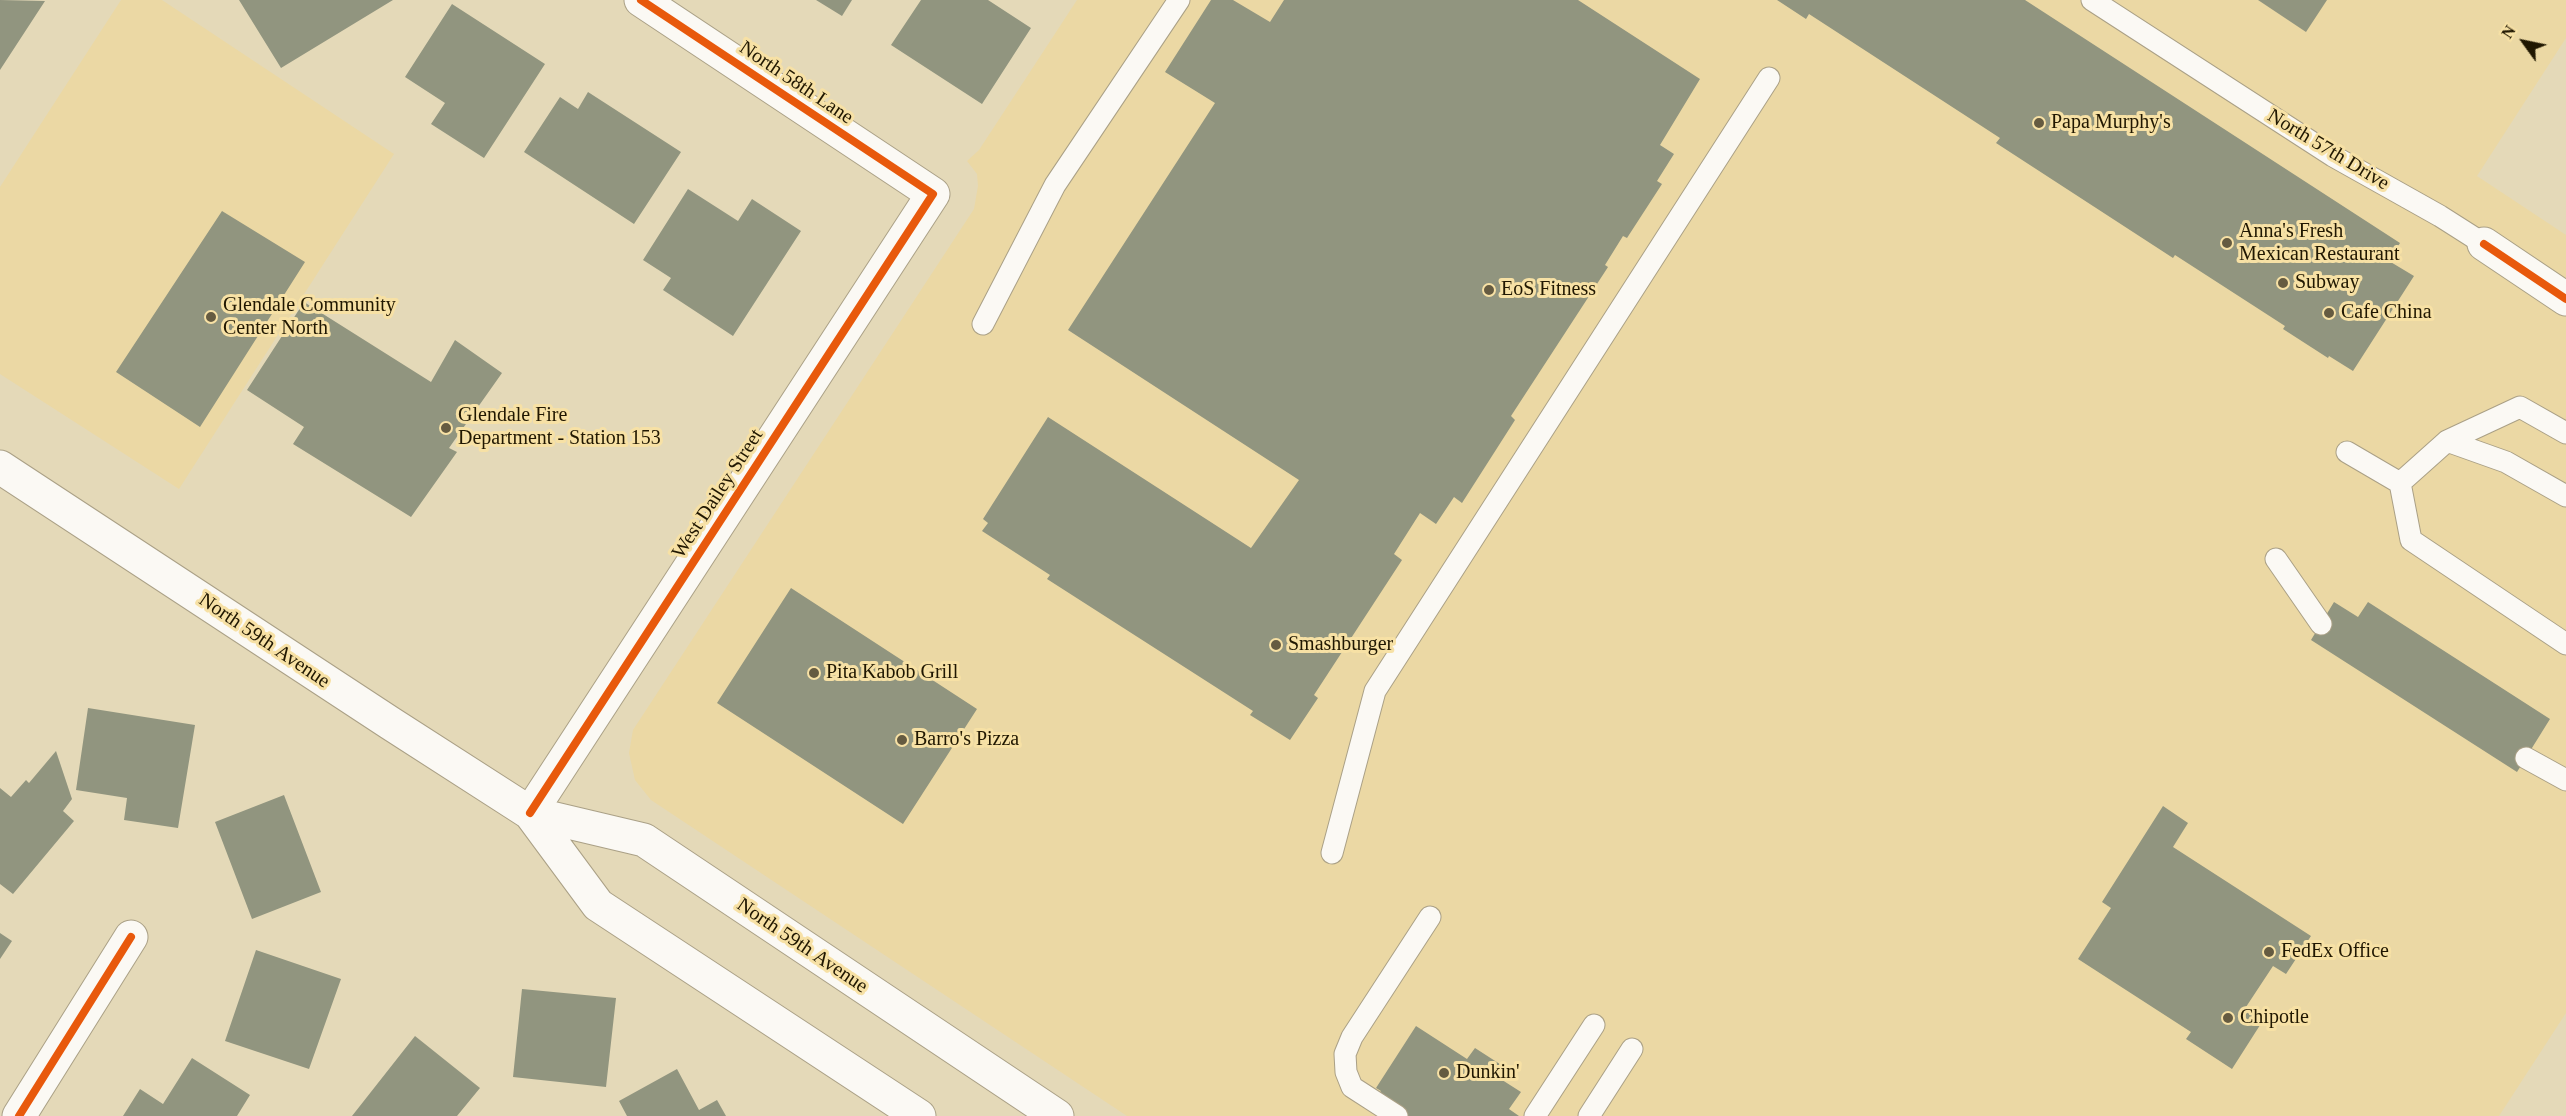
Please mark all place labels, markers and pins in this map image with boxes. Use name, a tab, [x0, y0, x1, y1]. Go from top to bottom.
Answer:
place label: Papa Murphy's	[2051, 111, 2171, 135]
marker: Papa Murphy's	[2032, 116, 2046, 130]
place label: Anna's Fresh Mexican Restaurant	[2239, 220, 2399, 267]
marker: Anna's Fresh Mexican Restaurant	[2220, 236, 2234, 250]
place label: Subway	[2295, 271, 2359, 295]
marker: Subway	[2276, 276, 2290, 290]
place label: EoS Fitness	[1501, 278, 1596, 302]
marker: EoS Fitness	[1482, 283, 1496, 297]
place label: Glendale Community Center North	[223, 294, 396, 341]
place label: Cafe China	[2341, 301, 2432, 325]
marker: Cafe China	[2322, 306, 2336, 320]
marker: Glendale Community Center North	[204, 310, 218, 324]
place label: Glendale Fire Department - Station 153	[458, 404, 661, 451]
marker: Glendale Fire Department - Station 153	[439, 421, 453, 435]
place label: Smashburger	[1288, 633, 1393, 657]
marker: Smashburger	[1269, 638, 1283, 652]
place label: Pita Kabob Grill	[826, 661, 958, 685]
marker: Pita Kabob Grill	[807, 666, 821, 680]
place label: Barro's Pizza	[914, 728, 1019, 752]
marker: Barro's Pizza	[895, 733, 909, 747]
place label: FedEx Office	[2281, 940, 2389, 964]
marker: FedEx Office	[2262, 945, 2276, 959]
place label: Chipotle	[2240, 1006, 2309, 1030]
marker: Chipotle	[2221, 1011, 2235, 1025]
place label: Dunkin'	[1456, 1061, 1520, 1085]
marker: Dunkin'	[1437, 1066, 1451, 1080]

